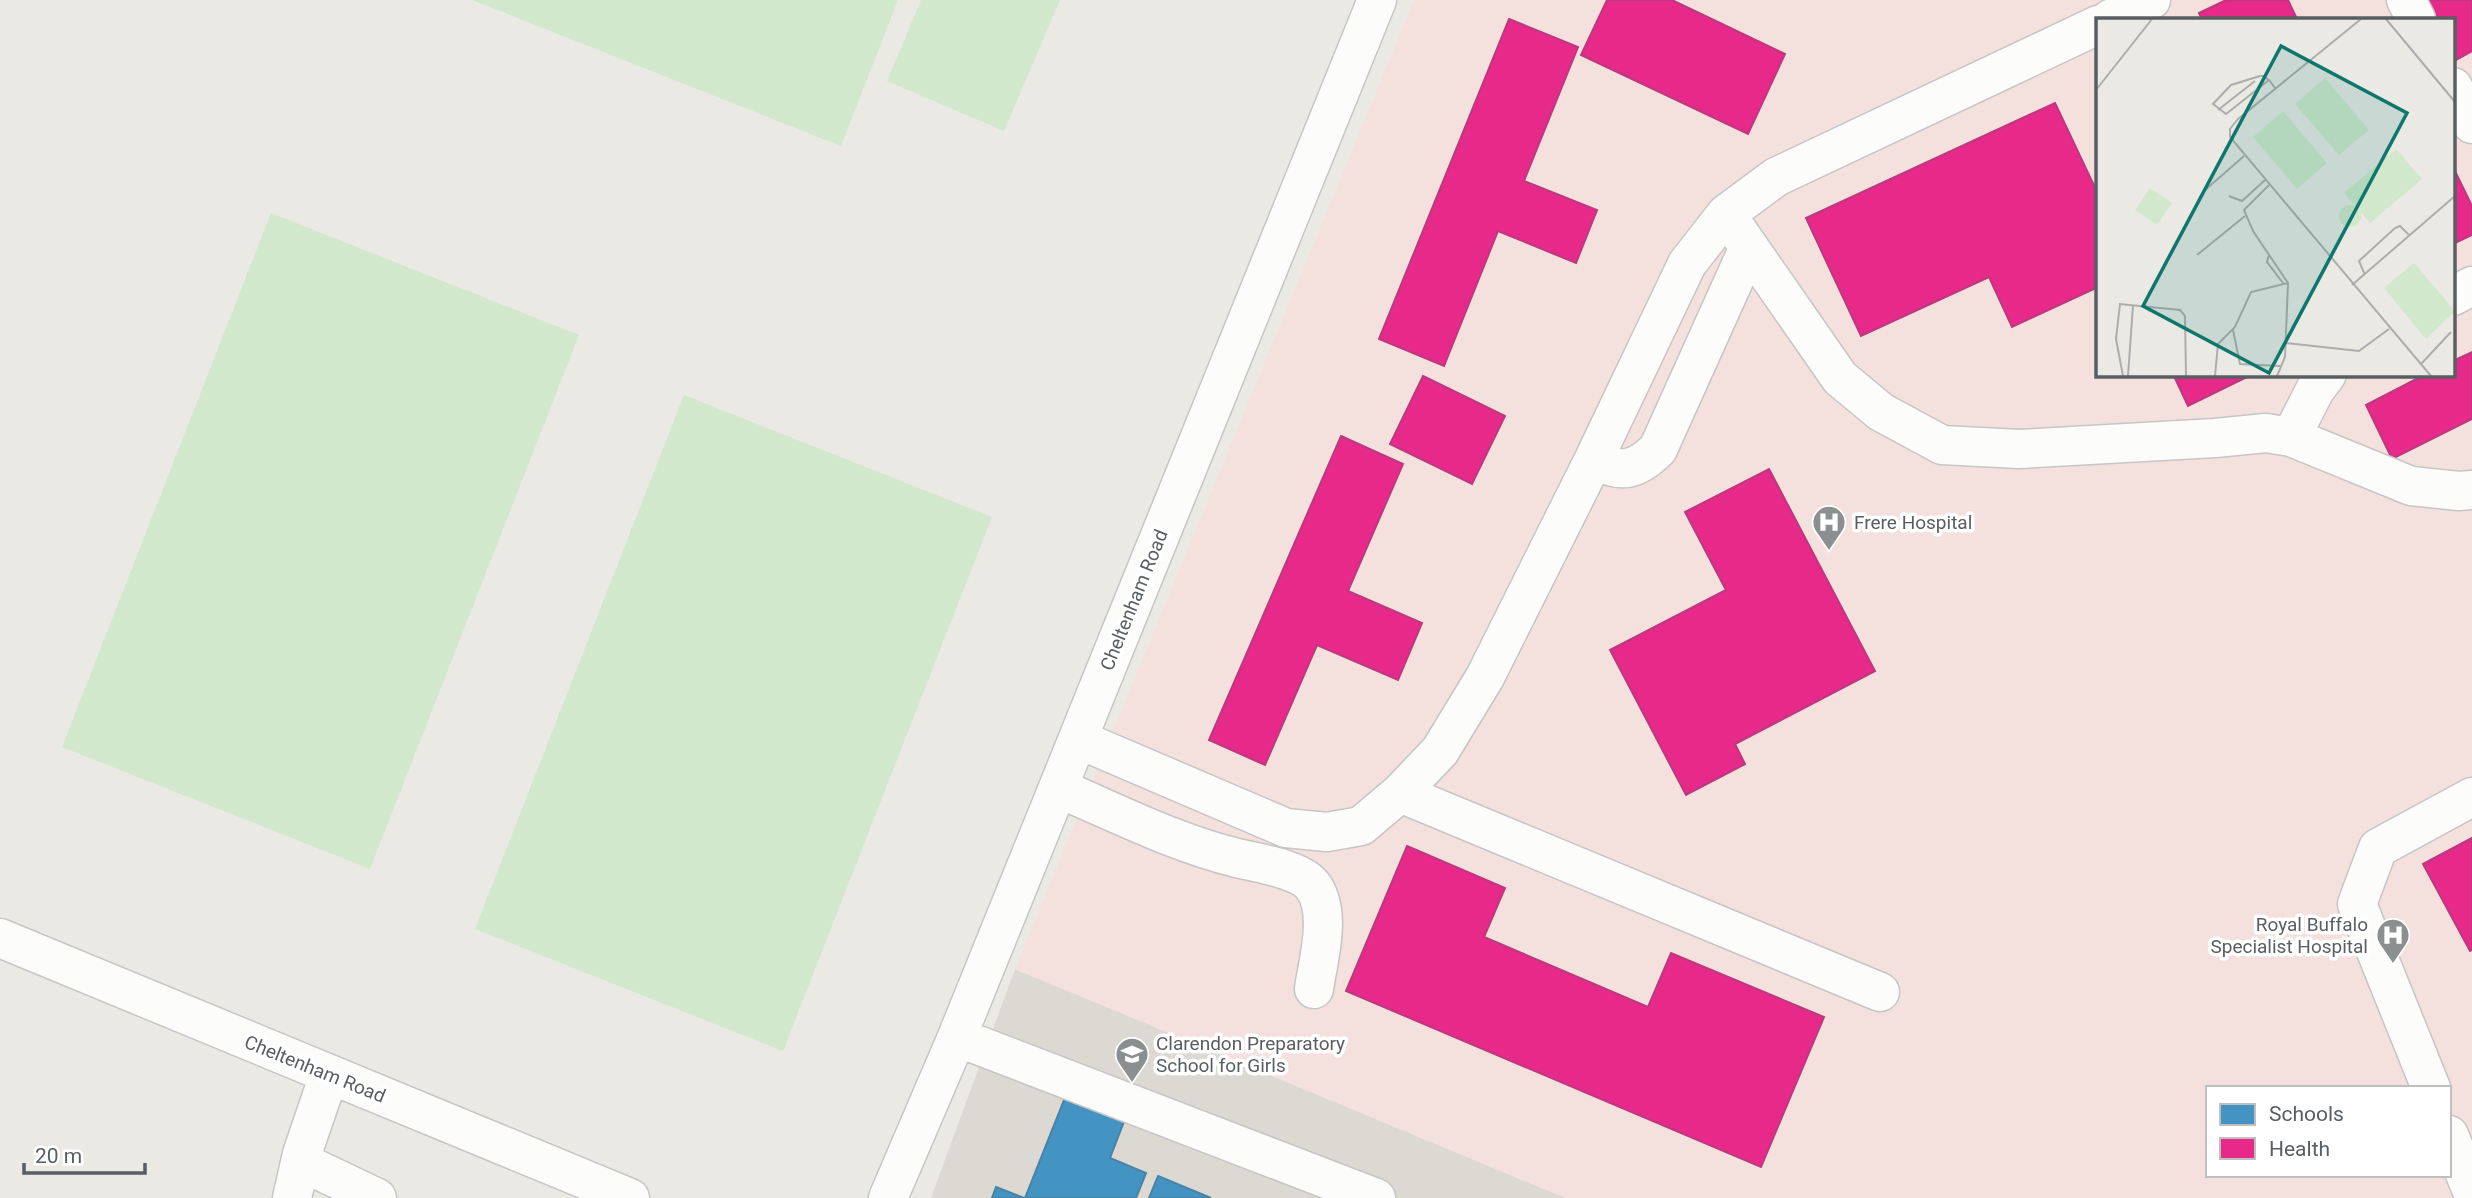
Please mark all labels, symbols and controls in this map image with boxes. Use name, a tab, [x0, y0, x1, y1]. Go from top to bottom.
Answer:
inset map	[2096, 18, 2454, 376]
hospital icon: Frere Hospital	[1810, 503, 1848, 552]
place label: Frere Hospital	[1854, 511, 1972, 534]
street label: Cheltenham Road	[1095, 526, 1173, 674]
place label: Royal Buffalo Specialist Hospital	[2210, 913, 2368, 958]
hospital icon: Royal Buffalo Specialist Hospital	[2374, 916, 2412, 965]
street label: Cheltenham Road	[241, 1030, 389, 1108]
place label: Clarendon Preparatory School for Girls	[1156, 1032, 1345, 1077]
school or university icon: Clarendon Preparatory School for Girls	[1113, 1035, 1151, 1084]
legend	[2206, 1086, 2451, 1177]
text: Schools	[2269, 1102, 2344, 1126]
scale bar	[24, 1132, 145, 1176]
text: Health	[2269, 1137, 2330, 1161]
text: 20 m	[35, 1144, 82, 1168]

